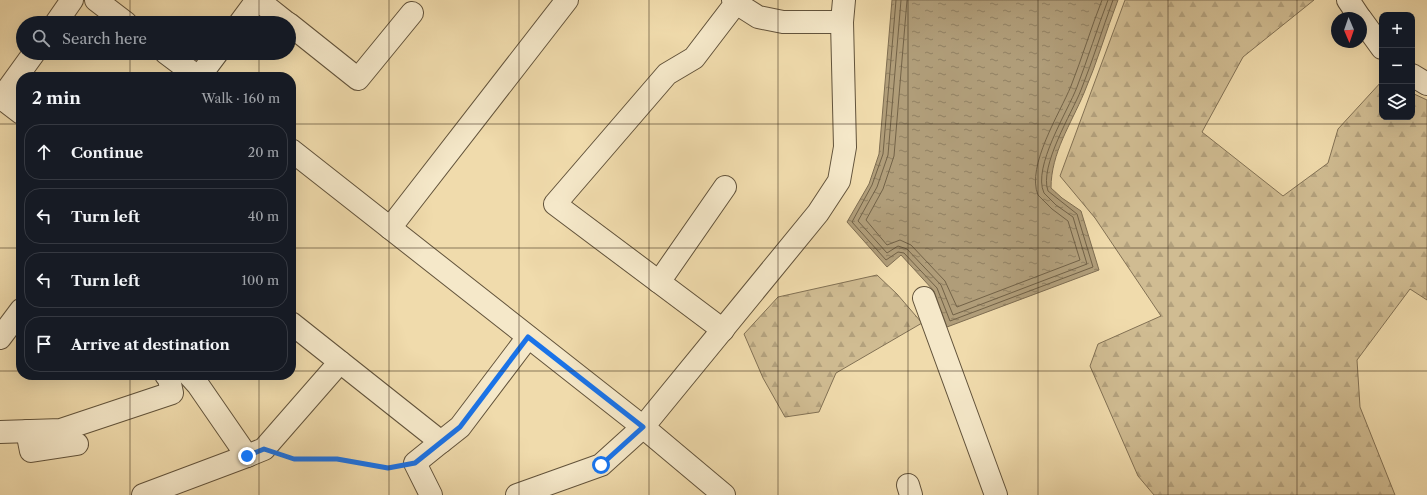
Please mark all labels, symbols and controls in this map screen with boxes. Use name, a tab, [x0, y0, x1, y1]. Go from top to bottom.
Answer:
north arrow	[1331, 12, 1367, 48]
map controls	[1379, 12, 1415, 120]
button: +	[1379, 12, 1415, 48]
search box	[16, 16, 296, 60]
icon: search	[30, 27, 52, 49]
text: Search here	[62, 29, 147, 48]
button: −	[1379, 48, 1415, 84]
button: layers	[1379, 84, 1415, 120]
text: 2 min	[32, 88, 81, 108]
text: Walk · 160 m	[201, 90, 280, 106]
icon: ahead	[33, 141, 55, 163]
text: Continue	[71, 143, 143, 162]
text: 20 m	[248, 144, 279, 160]
icon: left	[33, 205, 55, 227]
text: Turn left	[71, 207, 140, 226]
text: 40 m	[248, 208, 279, 224]
icon: left	[33, 269, 55, 291]
text: Turn left	[71, 271, 140, 290]
text: 100 m	[241, 272, 279, 288]
icon: arrive	[33, 333, 55, 355]
text: Arrive at destination	[71, 335, 230, 354]
route end	[238, 447, 256, 465]
route start	[592, 456, 610, 474]

